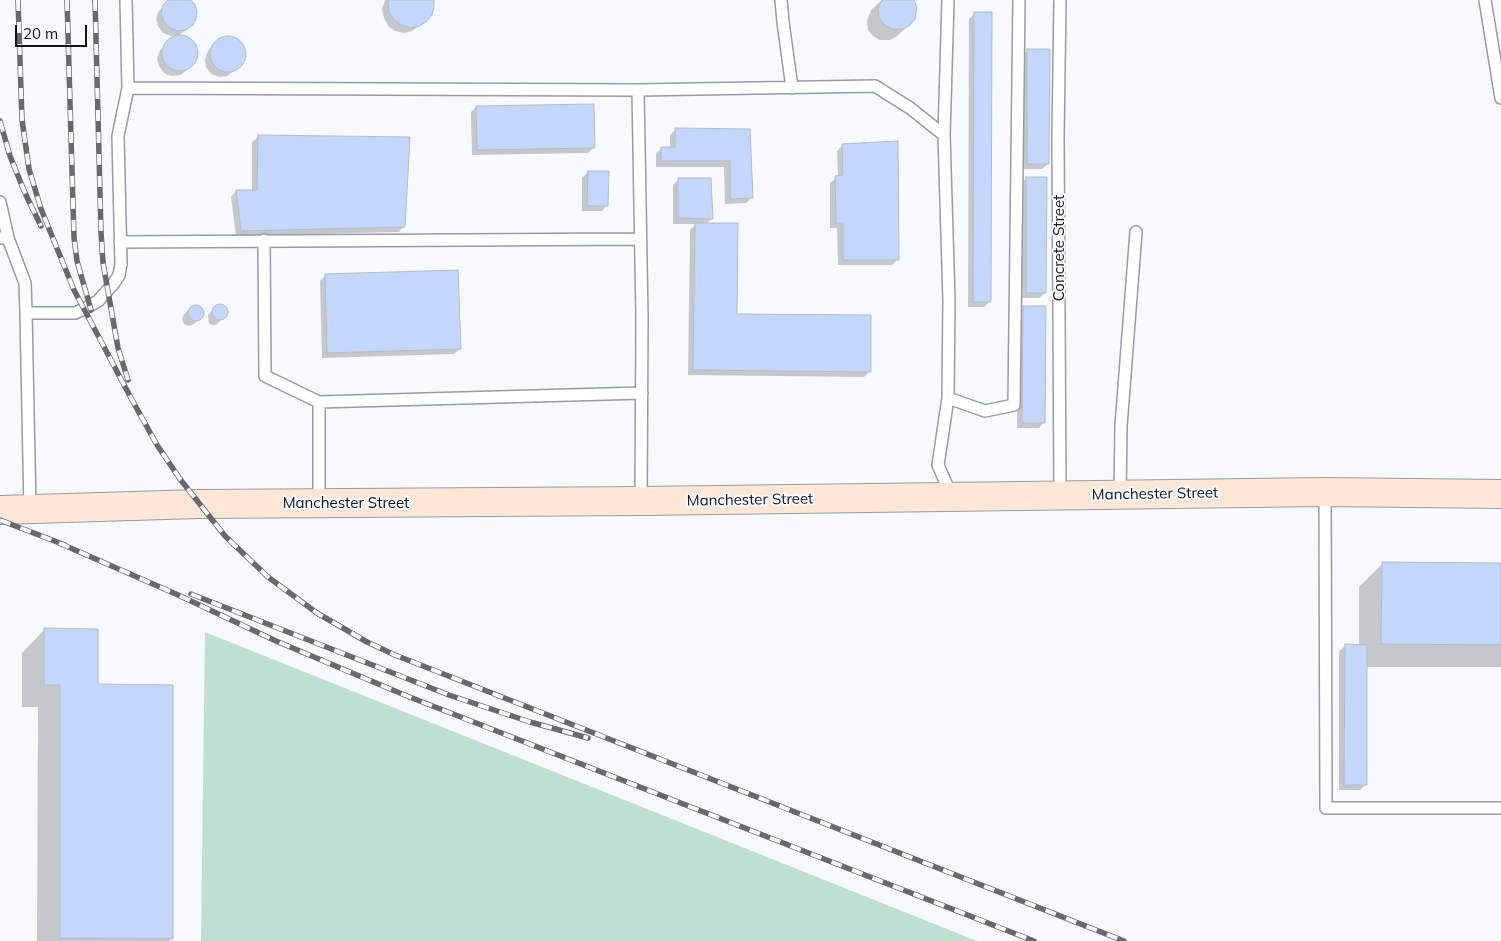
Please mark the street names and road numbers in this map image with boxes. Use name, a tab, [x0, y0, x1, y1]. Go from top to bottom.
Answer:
street label: Concrete Street	[1050, 195, 1068, 301]
street label: Manchester Street	[1092, 484, 1218, 504]
street label: Manchester Street	[687, 490, 813, 510]
street label: Manchester Street	[283, 494, 409, 512]

